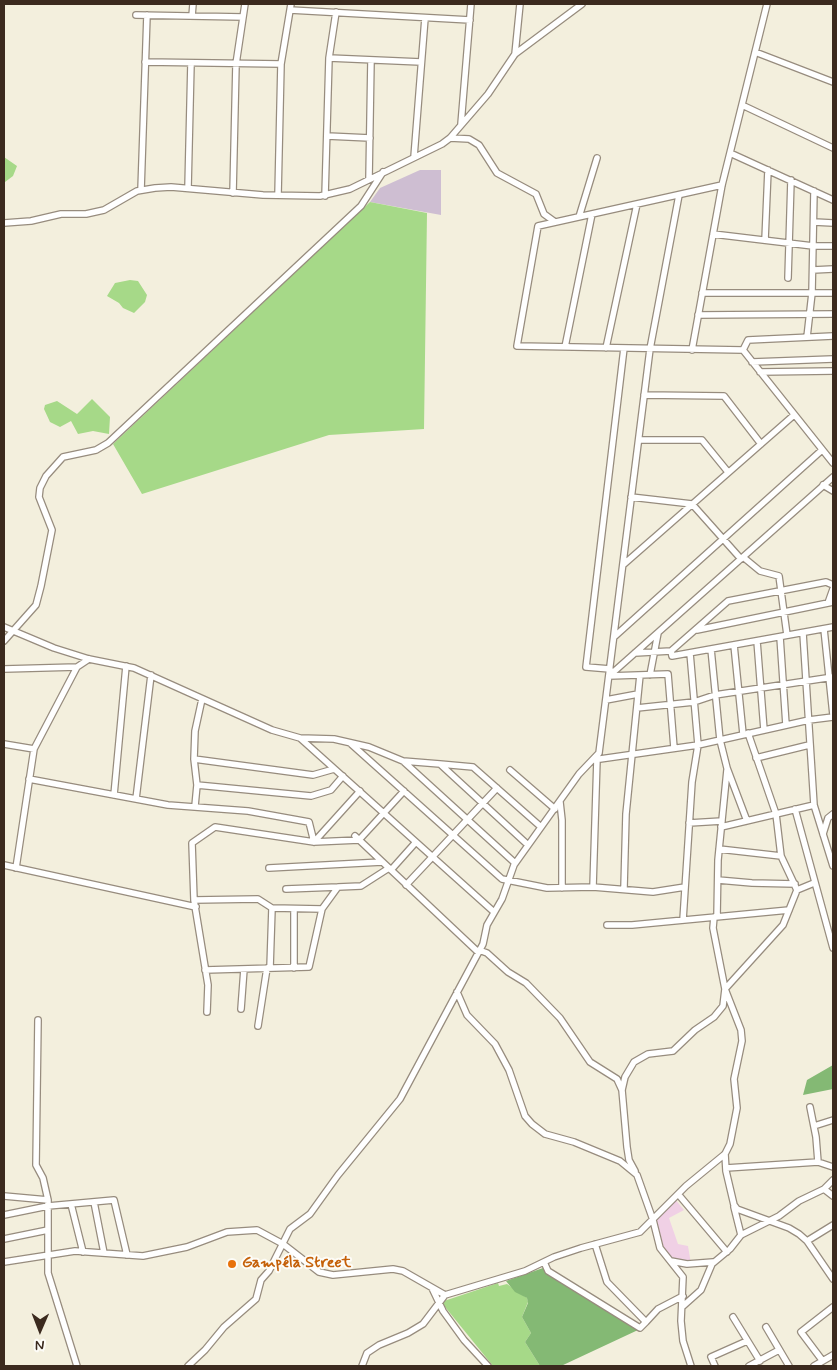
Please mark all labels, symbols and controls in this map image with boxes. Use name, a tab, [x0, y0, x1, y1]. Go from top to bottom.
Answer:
place label: Gampéla Street	[242, 1254, 351, 1274]
marker: Gampéla Street	[226, 1258, 238, 1270]
north arrow	[15, 1305, 65, 1355]
text: N	[35, 1336, 45, 1354]

